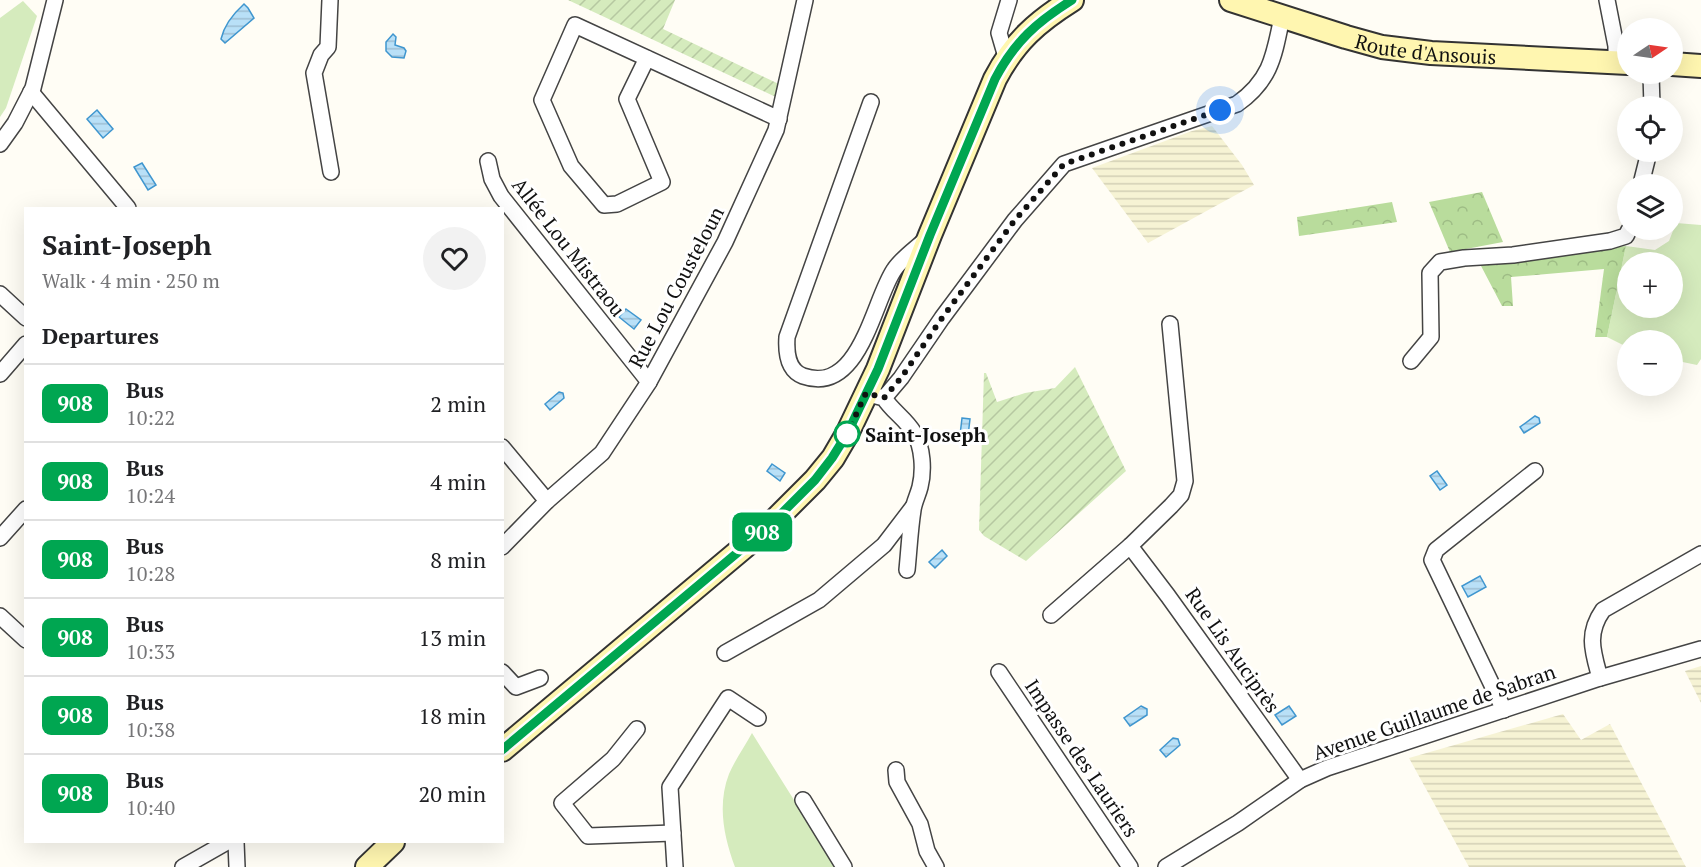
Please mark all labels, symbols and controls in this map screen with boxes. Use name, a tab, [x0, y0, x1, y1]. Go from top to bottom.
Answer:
north arrow	[1617, 18, 1683, 84]
map controls	[1617, 18, 1683, 396]
street label: Route d'Ansouis	[1352, 27, 1497, 70]
your location	[1205, 95, 1235, 125]
button: locate	[1617, 96, 1683, 162]
street label: Allée Lou Mistraou	[506, 172, 632, 322]
button: layers	[1617, 174, 1683, 240]
street label: Rue Lou Cousteloun	[622, 202, 730, 372]
text: Saint-Joseph	[42, 226, 212, 263]
button: heart	[423, 227, 486, 290]
button: +	[1617, 252, 1683, 318]
text: Walk · 4 min · 250 m	[42, 267, 220, 294]
text: Departures	[42, 321, 159, 350]
button: −	[1617, 330, 1683, 396]
text: Bus	[126, 375, 164, 404]
text: 908	[57, 389, 93, 417]
text: 2 min	[430, 389, 486, 418]
text: 10:22	[126, 404, 175, 431]
marker: Saint-Joseph	[834, 421, 860, 447]
place label: Saint-Joseph	[865, 421, 986, 448]
text: Bus	[126, 453, 164, 482]
text: 908	[57, 467, 93, 495]
text: 4 min	[430, 467, 486, 496]
text: 10:24	[126, 482, 175, 509]
line badge: 908	[728, 512, 796, 552]
text: 908	[744, 518, 780, 546]
text: Bus	[126, 531, 164, 560]
text: 908	[57, 545, 93, 573]
text: 8 min	[430, 545, 486, 574]
text: 10:28	[126, 560, 175, 587]
street label: Rue Lis Auciprès	[1180, 582, 1286, 718]
text: Bus	[126, 609, 164, 638]
text: 908	[57, 623, 93, 651]
text: 13 min	[419, 623, 486, 652]
text: 10:33	[126, 638, 175, 665]
street label: Avenue Guillaume de Sabran	[1309, 658, 1559, 766]
street label: Impasse des Lauriers	[1019, 674, 1145, 842]
text: Bus	[126, 687, 164, 716]
text: 908	[57, 701, 93, 729]
text: 18 min	[419, 701, 486, 730]
text: 10:38	[126, 716, 175, 743]
text: Bus	[126, 765, 164, 794]
text: 908	[57, 779, 93, 807]
text: 20 min	[419, 779, 486, 808]
text: 10:40	[126, 794, 175, 821]

